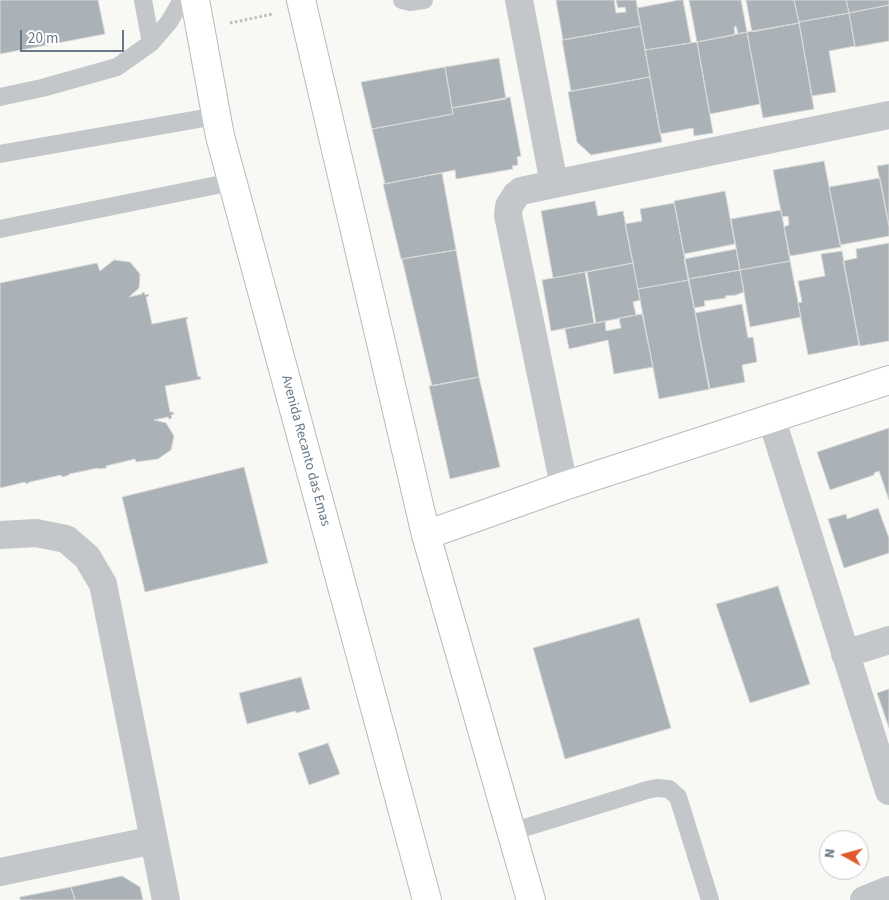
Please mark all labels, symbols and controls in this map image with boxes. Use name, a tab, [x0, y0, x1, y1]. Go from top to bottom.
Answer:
scale bar	[22, 20, 126, 52]
text: 20 m	[28, 28, 58, 49]
street label: Avenida Recanto das Emas	[277, 374, 333, 528]
north arrow	[819, 830, 869, 880]
text: N	[820, 847, 841, 859]

